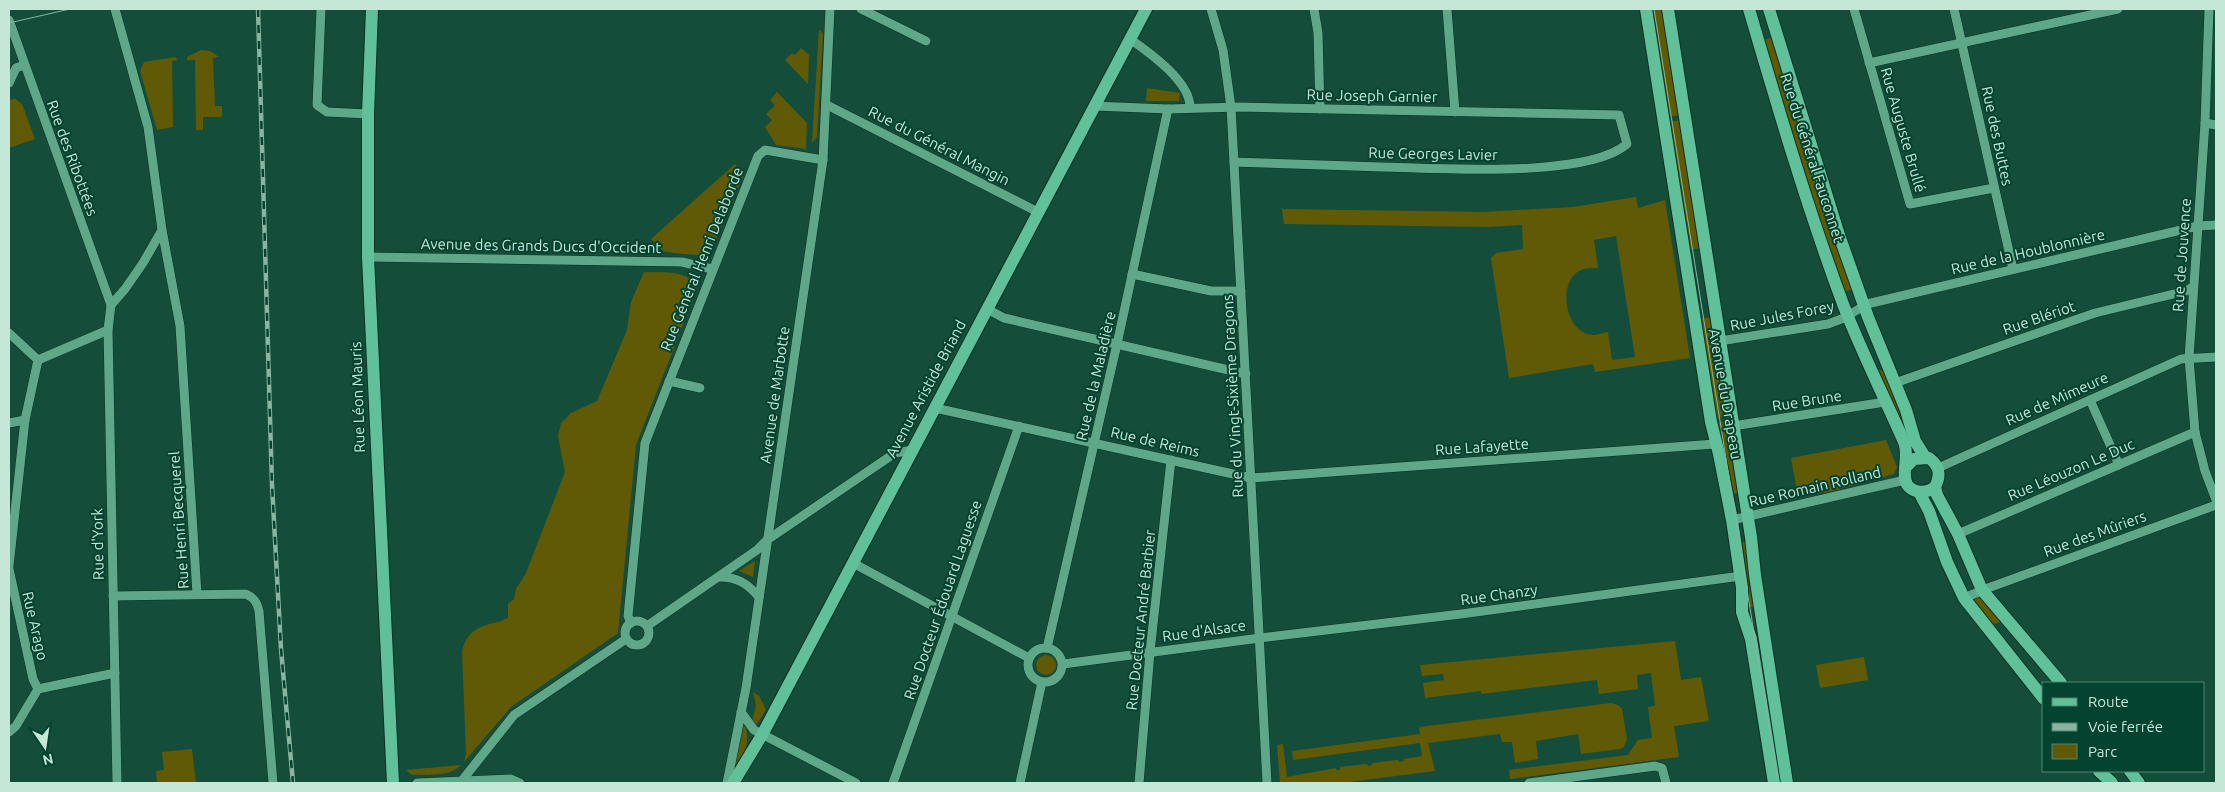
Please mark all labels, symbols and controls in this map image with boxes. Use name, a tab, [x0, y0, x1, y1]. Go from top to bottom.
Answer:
street label: Rue Auguste Brullé	[1878, 65, 1929, 194]
street label: Rue du Général Fauconnet	[1777, 71, 1848, 245]
street label: Rue des Buttes	[1979, 85, 2016, 187]
street label: Rue Joseph Garnier	[1306, 86, 1438, 105]
street label: Rue des Ribottées	[44, 98, 101, 218]
street label: Rue du Général Mangin	[866, 102, 1013, 189]
street label: Rue Georges Lavier	[1368, 144, 1498, 163]
street label: Rue Général Henri Delaborde	[657, 165, 746, 353]
street label: Rue de Jouvence	[2169, 197, 2194, 312]
street label: Rue de la Houblonnière	[1949, 226, 2107, 278]
street label: Avenue des Grands Ducs d'Occident	[421, 235, 662, 256]
street label: Rue du Vingt-Sixième Dragons	[1219, 294, 1246, 498]
street label: Rue Jules Forey	[1728, 297, 1835, 334]
street label: Rue Blériot	[2000, 297, 2077, 338]
street label: Rue de la Maladière	[1072, 310, 1119, 442]
street label: Avenue Aristide Briand	[882, 317, 969, 461]
street label: Avenue de Marbotte	[756, 325, 793, 465]
street label: Avenue du Drapeau	[1706, 327, 1745, 460]
street label: Rue Léon Mauris	[347, 341, 368, 453]
street label: Rue de Mimeure	[2003, 368, 2111, 429]
street label: Rue Brune	[1771, 387, 1843, 414]
street label: Rue de Reims	[1109, 423, 1201, 460]
street label: Rue Lafayette	[1435, 435, 1529, 458]
street label: Rue Léouzon Le Duc	[2005, 435, 2137, 504]
street label: Rue Henri Becquerel	[165, 451, 192, 589]
street label: Rue Romain Rolland	[1747, 463, 1883, 510]
street label: Rue Docteur Édouard Laguesse	[900, 498, 985, 702]
street label: Rue d'York	[88, 507, 107, 580]
street label: Rue des Mûriers	[2041, 507, 2148, 560]
street label: Rue Docteur André Barbier	[1123, 528, 1158, 711]
street label: Rue Chanzy	[1459, 581, 1539, 608]
street label: Rue Arago	[19, 590, 52, 662]
street label: Rue d'Alsace	[1161, 616, 1247, 645]
legend	[2042, 682, 2205, 772]
text: Route	[2088, 693, 2129, 710]
text: Voie ferrée	[2088, 718, 2163, 735]
north arrow	[20, 722, 70, 772]
text: Parc	[2088, 743, 2117, 760]
text: N	[41, 751, 55, 769]

